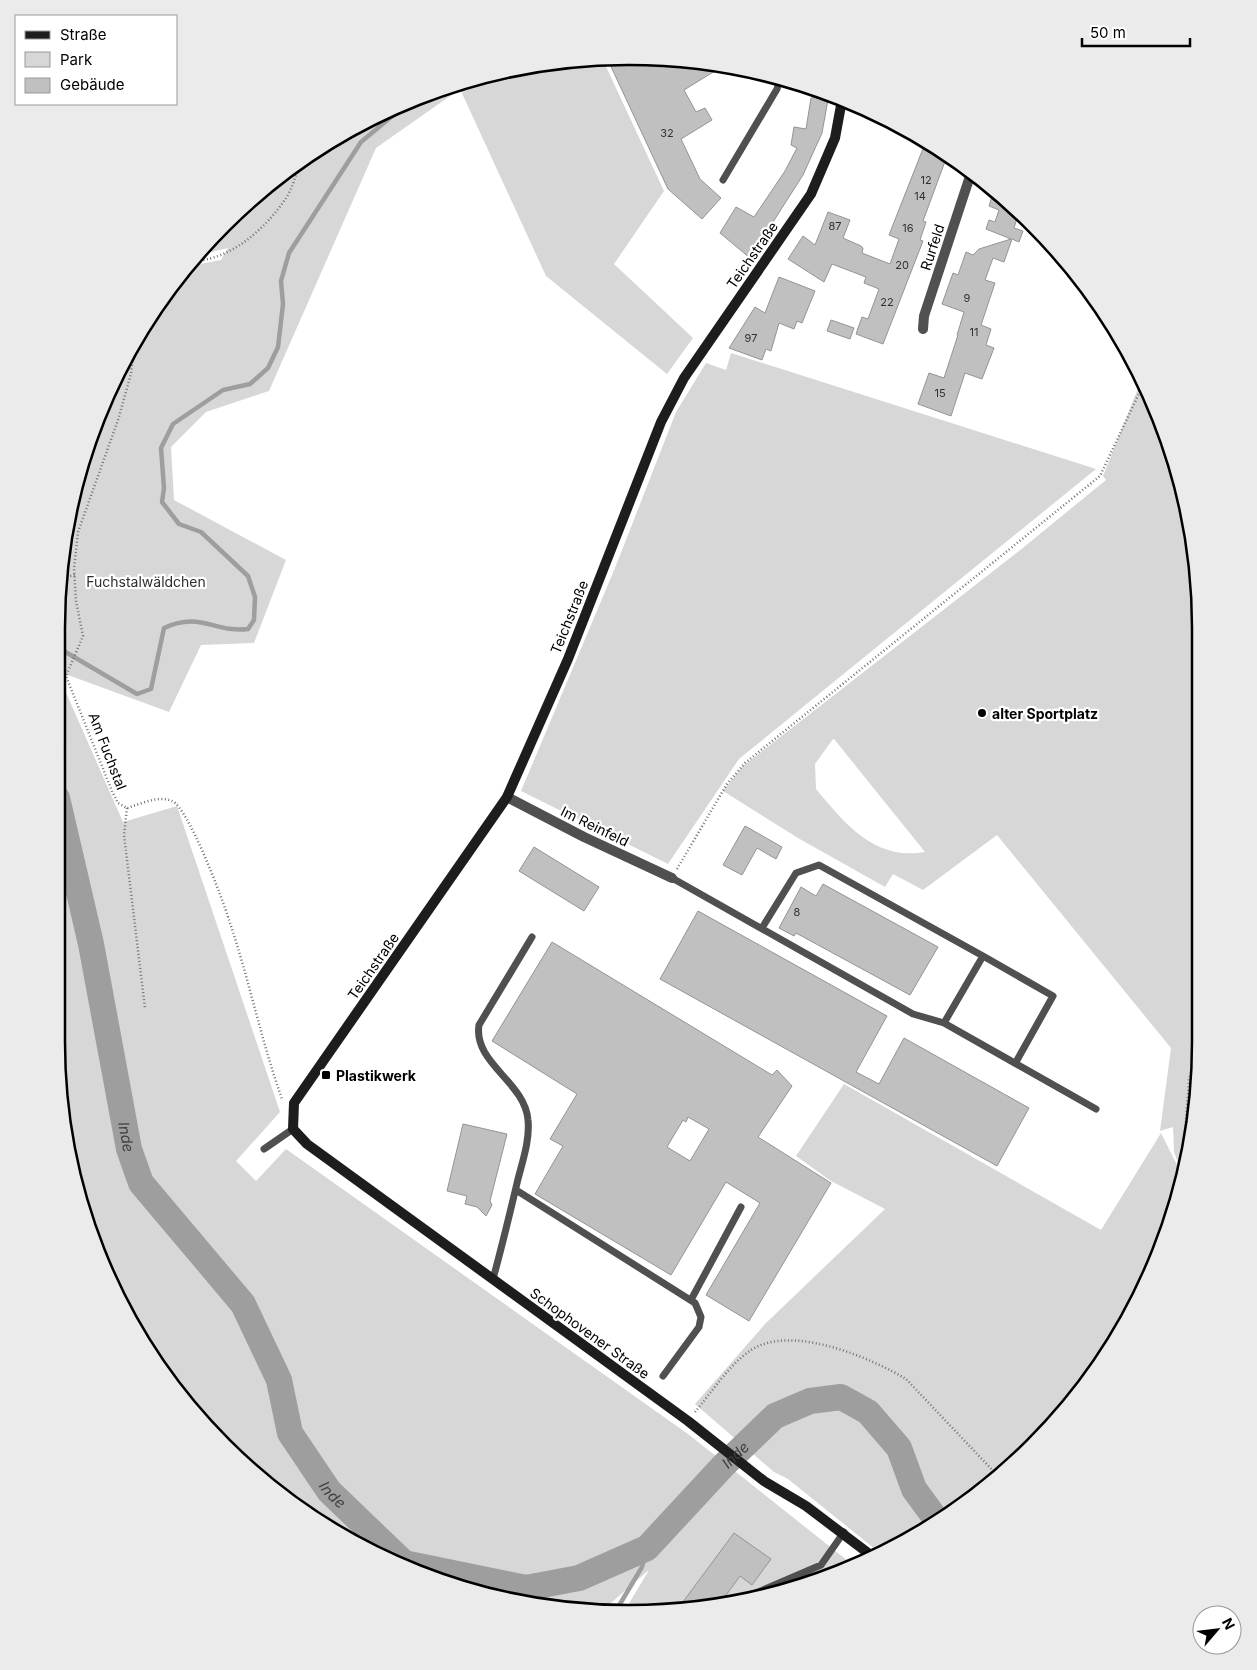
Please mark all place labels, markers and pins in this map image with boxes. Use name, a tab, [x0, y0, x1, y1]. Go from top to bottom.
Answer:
place label: alter Sportplatz	[992, 705, 1098, 722]
marker: alter Sportplatz	[976, 707, 988, 719]
place label: Plastikwerk	[336, 1067, 417, 1084]
marker: Plastikwerk	[320, 1069, 332, 1081]

